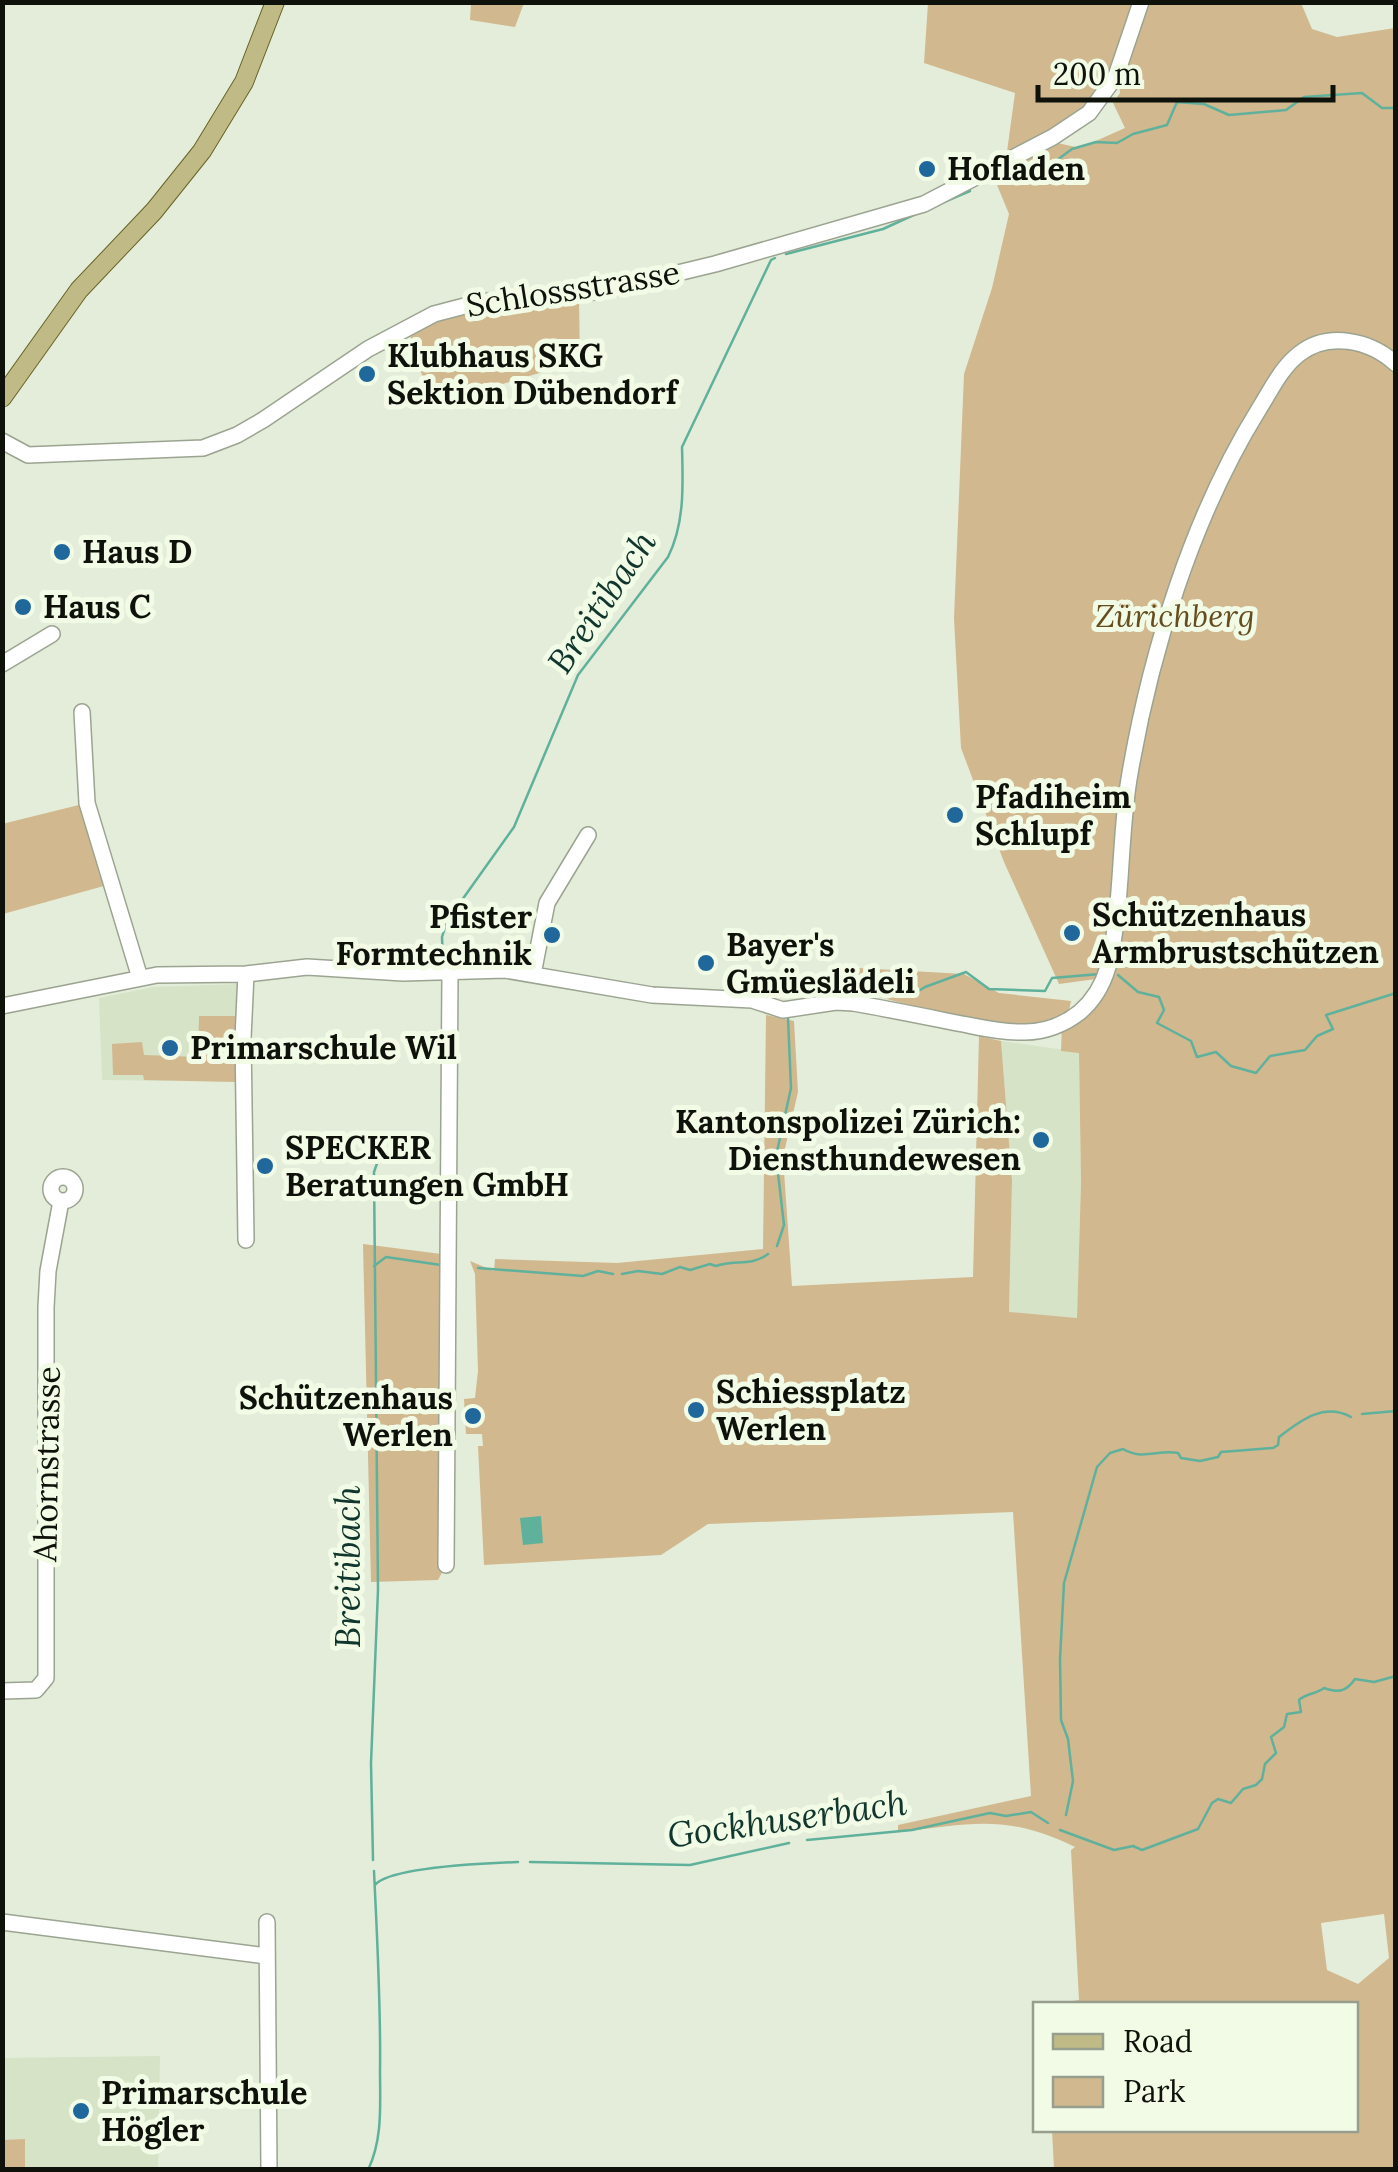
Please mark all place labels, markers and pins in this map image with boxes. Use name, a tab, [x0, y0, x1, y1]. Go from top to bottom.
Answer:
place label: Hofladen	[947, 148, 1085, 189]
marker: Hofladen	[916, 158, 938, 180]
place label: Klubhaus SKG Sektion Dübendorf	[387, 335, 680, 413]
marker: Klubhaus SKG Sektion Dübendorf	[356, 363, 378, 385]
place label: Haus D	[82, 531, 192, 572]
marker: Haus D	[51, 541, 73, 563]
place label: Haus C	[43, 586, 151, 627]
marker: Haus C	[12, 596, 34, 618]
place label: Pfadiheim Schlupf	[975, 776, 1131, 854]
marker: Pfadiheim Schlupf	[944, 804, 966, 826]
place label: Schützenhaus Armbrustschützen	[1092, 894, 1379, 972]
place label: Pfister Formtechnik	[336, 896, 533, 974]
marker: Schützenhaus Armbrustschützen	[1061, 922, 1083, 944]
marker: Pfister Formtechnik	[541, 924, 563, 946]
place label: Bayer's Gmüeslädeli	[726, 924, 915, 1002]
marker: Bayer's Gmüeslädeli	[695, 952, 717, 974]
place label: Primarschule Wil	[190, 1027, 457, 1068]
marker: Primarschule Wil	[159, 1037, 181, 1059]
place label: Kantonspolizei Zürich: Diensthundewesen	[675, 1101, 1021, 1179]
place label: SPECKER Beratungen GmbH	[285, 1127, 569, 1205]
marker: Kantonspolizei Zürich: Diensthundewesen	[1030, 1129, 1052, 1151]
marker: SPECKER Beratungen GmbH	[254, 1155, 276, 1177]
place label: Schiessplatz Werlen	[716, 1371, 906, 1449]
place label: Schützenhaus Werlen	[239, 1377, 453, 1455]
marker: Schiessplatz Werlen	[685, 1399, 707, 1421]
marker: Schützenhaus Werlen	[462, 1405, 484, 1427]
place label: Primarschule Högler	[101, 2072, 308, 2150]
marker: Primarschule Högler	[70, 2100, 92, 2122]

